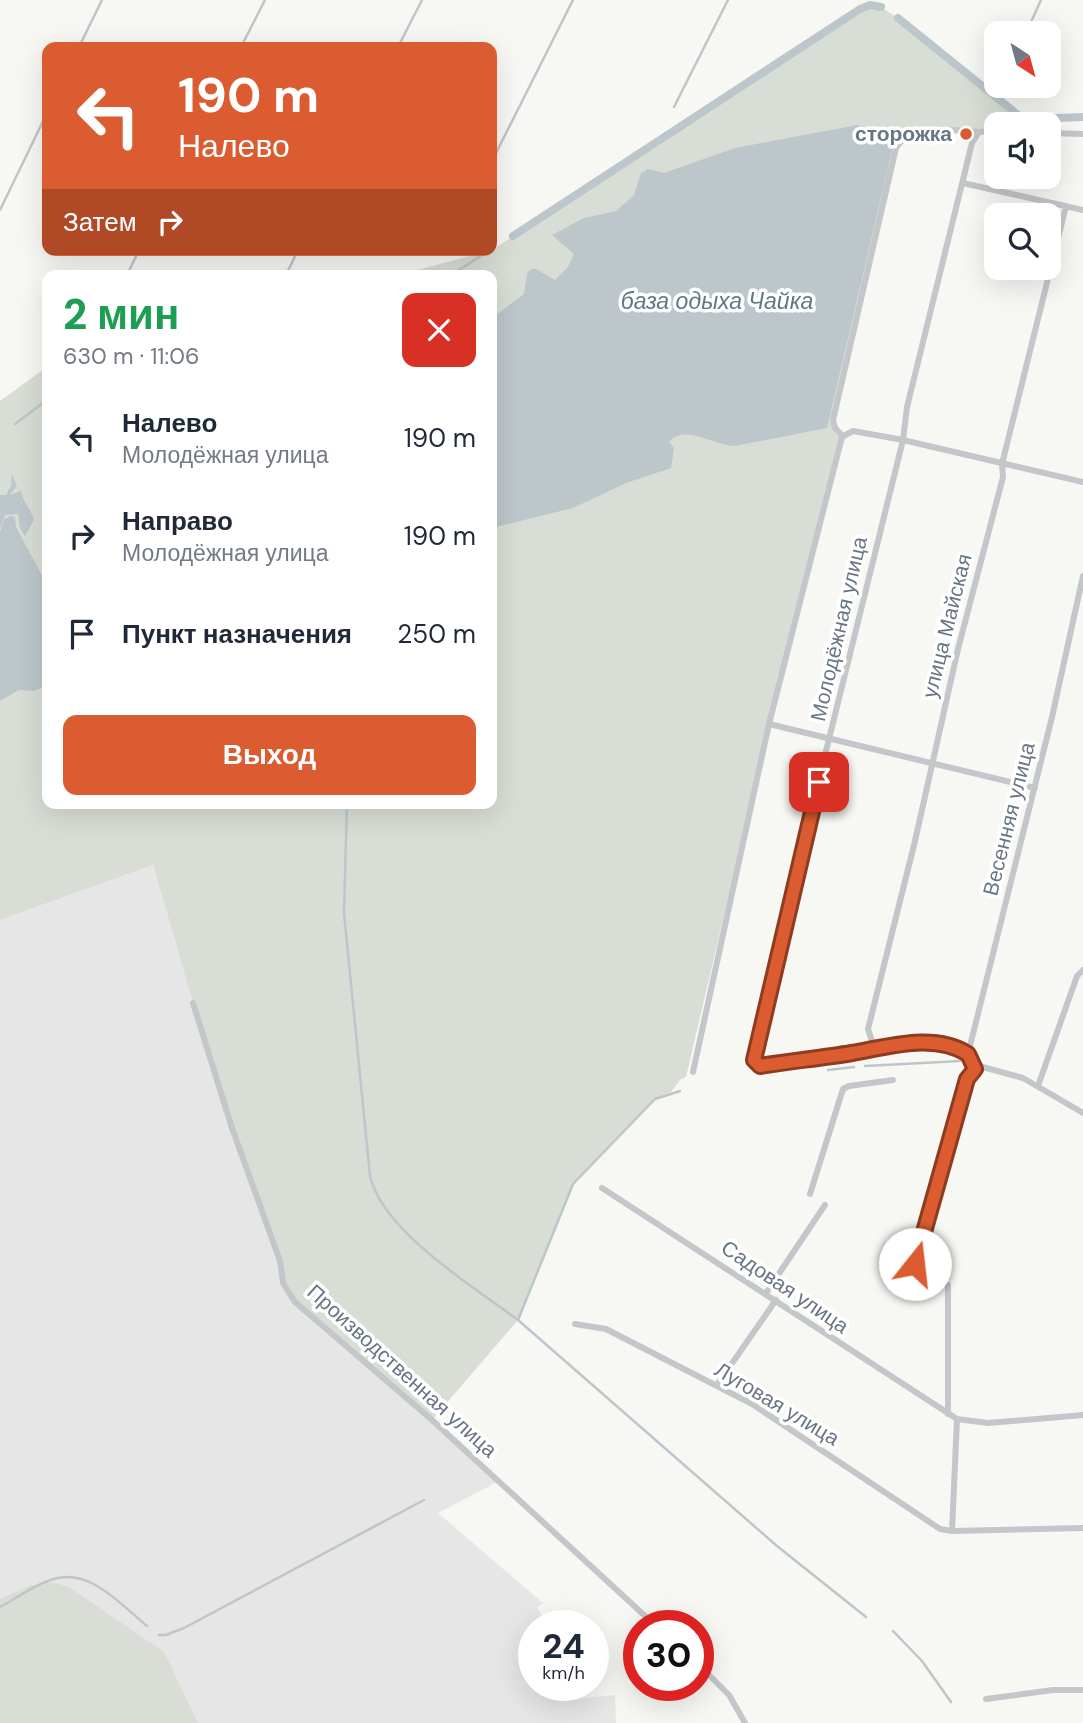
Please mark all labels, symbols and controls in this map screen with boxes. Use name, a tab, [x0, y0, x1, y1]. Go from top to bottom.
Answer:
north arrow	[984, 21, 1060, 98]
map controls	[984, 21, 1061, 280]
text: 190 m	[178, 63, 319, 127]
icon: left	[63, 70, 154, 161]
button: sound	[984, 112, 1061, 189]
place label: сторожка	[855, 120, 952, 148]
text: Налево	[178, 125, 290, 167]
marker: сторожка	[958, 126, 974, 142]
icon: right	[151, 203, 189, 241]
button: search	[984, 203, 1061, 280]
text: Затем	[63, 205, 137, 239]
water label: база одыха Чайка	[621, 286, 813, 316]
text: 2 мин	[63, 287, 179, 342]
button: close	[402, 293, 476, 367]
text: 630 m · 11:06	[63, 341, 199, 371]
text: Налево	[122, 406, 217, 440]
icon: left	[63, 419, 101, 457]
text: 190 m	[404, 421, 476, 455]
text: Молодёжная улица	[122, 440, 329, 470]
text: Направо	[122, 504, 233, 538]
icon: right	[63, 517, 101, 555]
text: 190 m	[404, 519, 476, 553]
street label: Молодёжная улица	[804, 534, 874, 724]
text: Молодёжная улица	[122, 538, 329, 568]
street label: улица Майская	[916, 551, 978, 701]
icon: arrive	[63, 615, 101, 653]
text: Пункт назначения	[122, 617, 352, 651]
text: 250 m	[397, 617, 476, 651]
button: Выход	[63, 715, 476, 795]
street label: Весенняя улица	[976, 739, 1042, 899]
pin	[789, 752, 849, 812]
icon: arrive	[800, 763, 838, 801]
position arrow	[878, 1227, 952, 1301]
street label: Садовая улица	[716, 1234, 855, 1340]
street label: Производственная улица	[301, 1278, 503, 1464]
street label: Луговая улица	[709, 1356, 845, 1452]
speed limit sign: 30	[623, 1610, 714, 1701]
text: 24	[542, 1623, 585, 1669]
text: km/h	[542, 1661, 585, 1685]

